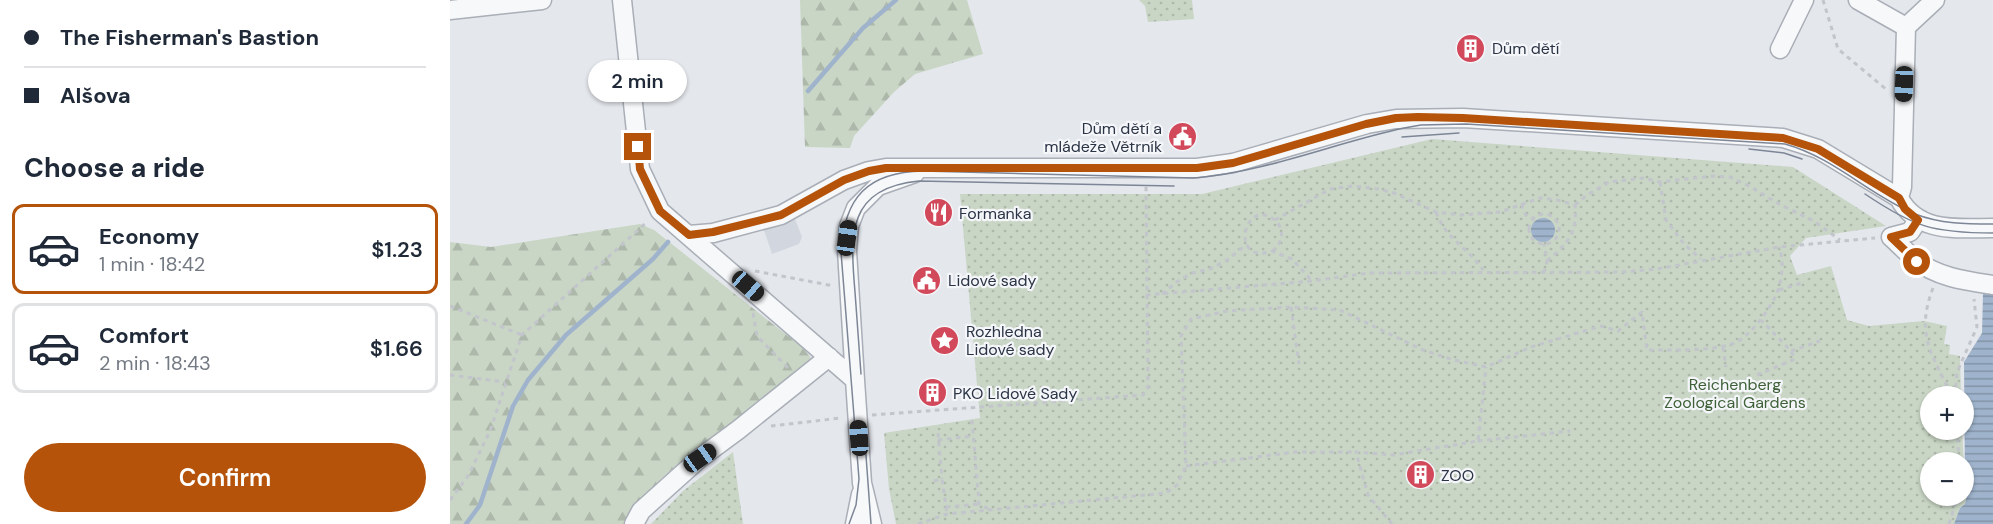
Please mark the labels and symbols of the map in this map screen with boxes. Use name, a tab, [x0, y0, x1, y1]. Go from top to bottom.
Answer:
building icon: Dům dětí	[1455, 32, 1487, 64]
place label: Dům dětí	[1492, 38, 1560, 59]
callout: 2 min	[588, 60, 687, 102]
car	[1894, 66, 1914, 102]
place label: Dům dětí a mládeže Větrník	[1044, 118, 1162, 157]
public building icon: Dům dětí a mládeže Větrník	[1167, 121, 1199, 153]
route end	[624, 133, 651, 160]
restaurant icon: Formanka	[922, 197, 954, 229]
place label: Formanka	[959, 203, 1031, 224]
car	[836, 219, 858, 257]
route start	[1903, 248, 1930, 275]
public building icon: Lidové sady	[911, 264, 943, 296]
car	[729, 267, 767, 305]
place label: Lidové sady	[948, 270, 1037, 291]
place label: Rozhledna Lidové sady	[966, 321, 1055, 360]
place icon: Rozhledna Lidové sady	[929, 324, 961, 356]
park label: Reichenberg Zoological Gardens	[1664, 374, 1806, 413]
building icon: PKO Lidové Sady	[916, 377, 948, 409]
place label: PKO Lidové Sady	[953, 383, 1077, 404]
car	[849, 419, 869, 457]
car	[680, 440, 720, 476]
building icon: ZOO	[1404, 459, 1436, 491]
place label: ZOO	[1441, 465, 1474, 486]

